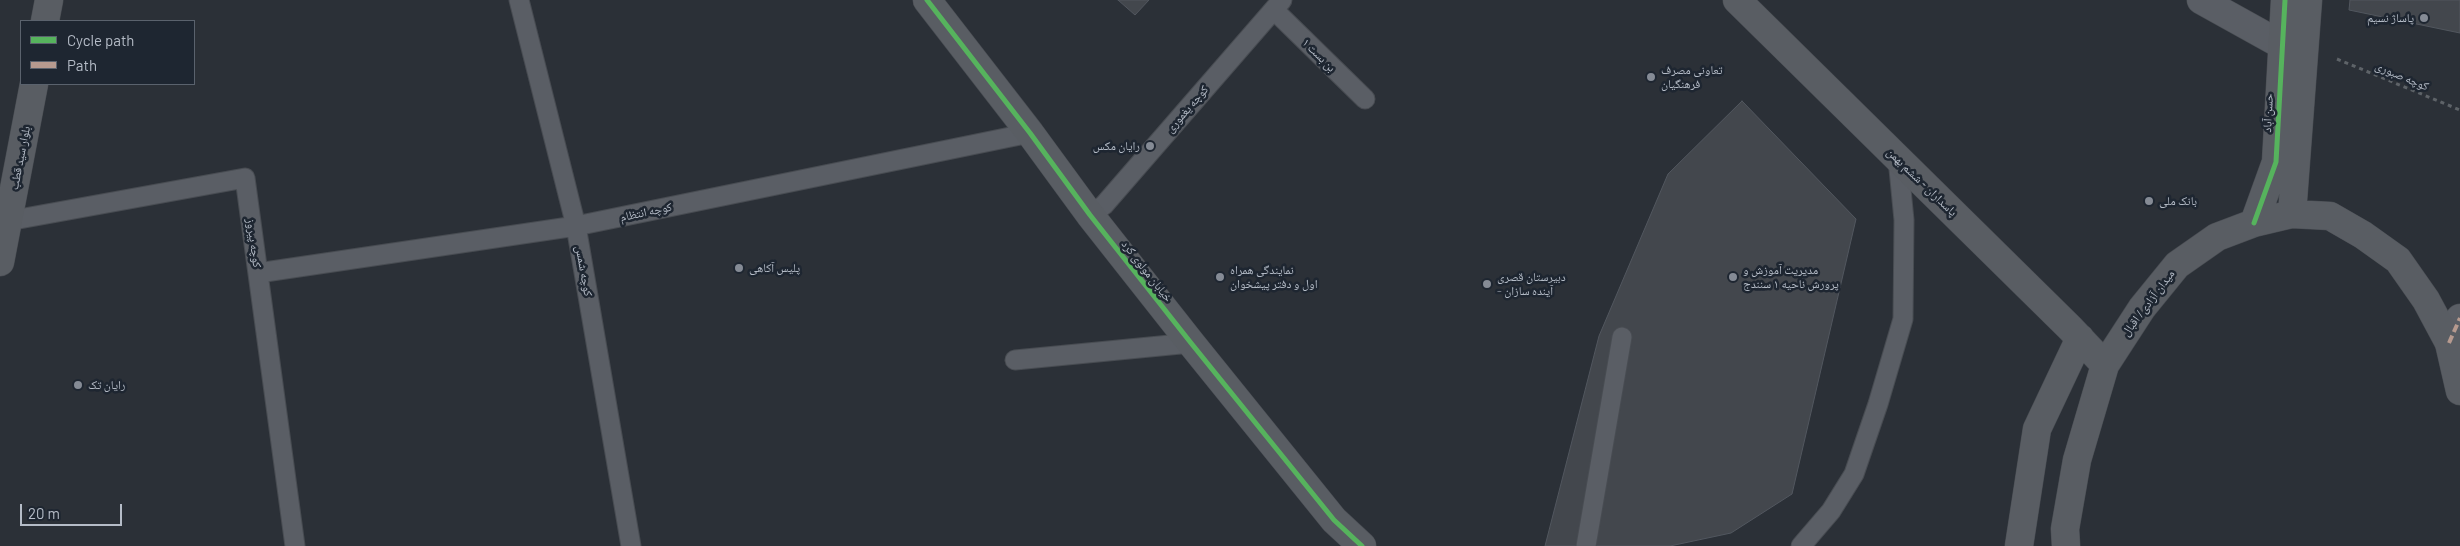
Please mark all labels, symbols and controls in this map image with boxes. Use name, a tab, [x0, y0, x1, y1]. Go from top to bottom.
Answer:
place label: پاساژ نسیم	[2367, 11, 2414, 25]
marker: پاساژ نسیم	[2418, 12, 2430, 24]
legend	[20, 20, 195, 85]
text: Cycle path	[67, 31, 134, 49]
street label: بن بست ۱	[1299, 35, 1339, 75]
text: Path	[67, 56, 97, 74]
street label: کوچه صبوری	[2373, 58, 2431, 94]
place label: تعاونی مصرف فرهنگیان	[1661, 63, 1723, 91]
marker: تعاونی مصرف فرهنگیان	[1645, 71, 1657, 83]
street label: کوچه یغموری	[1163, 82, 1211, 136]
street label: حسن آباد	[2260, 93, 2276, 133]
street label: بلوار سید قطب	[7, 125, 33, 191]
place label: رایان مکس	[1093, 139, 1140, 153]
marker: رایان مکس	[1144, 140, 1156, 152]
street label: پاسداران - ششم بهمن	[1884, 145, 1960, 219]
place label: بانک ملی	[2159, 194, 2197, 208]
marker: بانک ملی	[2143, 195, 2155, 207]
street label: کوچه انتظام	[619, 199, 673, 225]
street label: کوچه پیروز	[243, 217, 265, 269]
street label: خیابان مولوی کرد	[1118, 237, 1176, 305]
street label: کوچه شمس	[572, 245, 596, 297]
place label: پلیس آکاهی	[749, 261, 800, 275]
marker: پلیس آکاهی	[733, 262, 745, 274]
place label: نمایندگی همراه اول و دفتر پیشخوان	[1230, 263, 1317, 291]
place label: مدیریت آموزش و پرورش ناحیه ۱ سنندج	[1743, 263, 1839, 291]
street label: میدان آزادی/ اقبال	[2118, 267, 2178, 339]
place label: دبیرستان قصری - آینده سازان	[1497, 270, 1566, 298]
marker: نمایندگی همراه اول و دفتر پیشخوان	[1214, 271, 1226, 283]
marker: مدیریت آموزش و پرورش ناحیه ۱ سنندج	[1727, 271, 1739, 283]
marker: دبیرستان قصری - آینده سازان	[1481, 278, 1493, 290]
place label: رایان تک	[88, 378, 125, 392]
marker: رایان تک	[72, 379, 84, 391]
scale bar	[22, 494, 125, 526]
text: 20 m	[28, 504, 60, 522]

